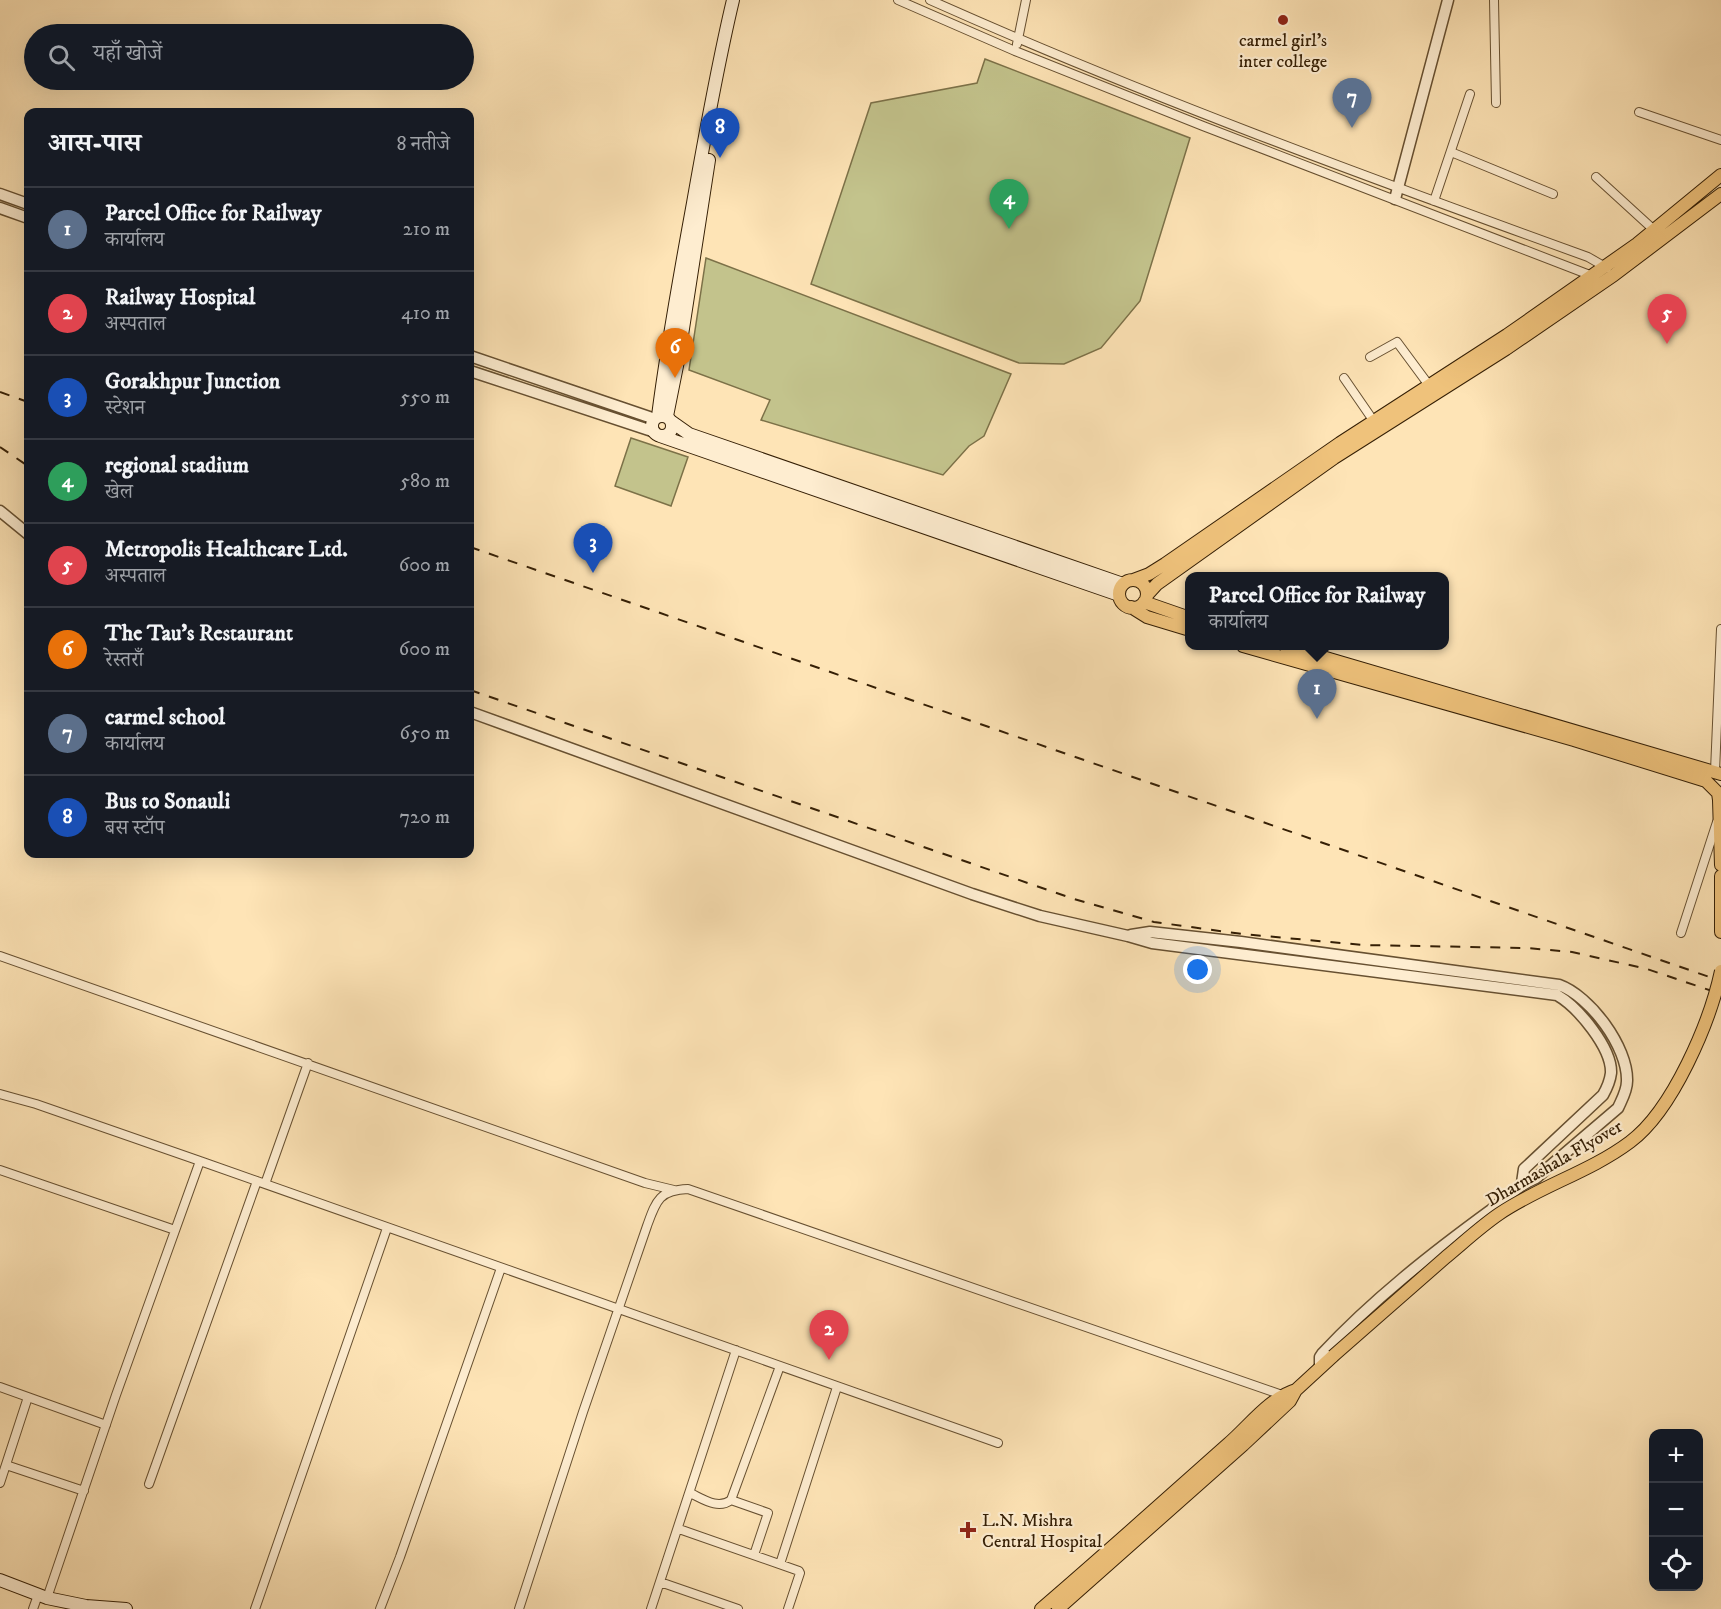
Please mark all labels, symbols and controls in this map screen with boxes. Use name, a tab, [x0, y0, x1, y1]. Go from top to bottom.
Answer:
marker: carmel girl's inter college	[1276, 13, 1290, 27]
search box	[24, 24, 474, 90]
place label: carmel girl's inter college	[1239, 30, 1327, 73]
text: यहाँ खोजें	[93, 40, 162, 67]
icon: search	[45, 41, 78, 74]
pin: 7	[1332, 78, 1372, 128]
pin: 8	[700, 108, 740, 158]
text: आस-पास	[48, 127, 141, 160]
text: 8 नतीजे	[396, 132, 450, 157]
pin: 4	[990, 180, 1028, 229]
text: Parcel Office for Railway	[105, 200, 321, 227]
text: 1	[64, 217, 71, 242]
text: 210 m	[403, 217, 450, 242]
text: कार्यालय	[105, 228, 164, 253]
text: Railway Hospital	[105, 284, 255, 311]
pin: 5	[1648, 294, 1686, 344]
text: 2	[63, 301, 72, 326]
text: 410 m	[401, 301, 450, 326]
text: अस्पताल	[105, 312, 166, 337]
pin: 6	[656, 328, 694, 378]
text: Gorakhpur Junction	[105, 368, 280, 395]
text: 3	[64, 385, 71, 410]
text: 550 m	[400, 385, 450, 410]
text: स्टेशन	[105, 396, 145, 421]
text: regional stadium	[105, 452, 249, 479]
text: 4	[62, 469, 73, 494]
text: 580 m	[400, 469, 450, 494]
text: खेल	[105, 480, 133, 505]
pin: 3	[574, 524, 612, 573]
text: Metropolis Healthcare Ltd.	[105, 536, 348, 563]
text: 5	[63, 553, 72, 578]
text: 600 m	[399, 553, 450, 578]
text: अस्पताल	[105, 564, 166, 589]
popup	[1185, 572, 1449, 650]
text: Parcel Office for Railway	[1209, 582, 1425, 609]
text: कार्यालय	[1209, 610, 1268, 635]
text: The Tau's Restaurant	[105, 620, 293, 647]
text: 6	[62, 637, 73, 662]
text: 600 m	[399, 637, 450, 662]
text: रेस्तराँ	[105, 648, 143, 673]
pin: 1	[1298, 670, 1336, 719]
text: carmel school	[105, 704, 225, 731]
text: 7	[62, 721, 73, 746]
text: 650 m	[400, 721, 450, 746]
text: कार्यालय	[105, 732, 164, 757]
text: Bus to Sonauli	[105, 788, 230, 815]
text: 8	[62, 805, 73, 830]
text: 720 m	[400, 805, 450, 830]
text: बस स्टॉप	[105, 816, 165, 841]
your location	[1183, 955, 1212, 984]
street label: Dharmashala Flyover	[1482, 1116, 1627, 1212]
pin: 2	[810, 1310, 848, 1360]
map controls	[1649, 1429, 1703, 1591]
button: +	[1649, 1429, 1703, 1483]
button: −	[1649, 1483, 1703, 1537]
place label: L.N. Mishra Central Hospital	[982, 1510, 1103, 1553]
marker: L.N. Mishra Central Hospital	[959, 1521, 977, 1539]
button: locate	[1649, 1537, 1703, 1591]

